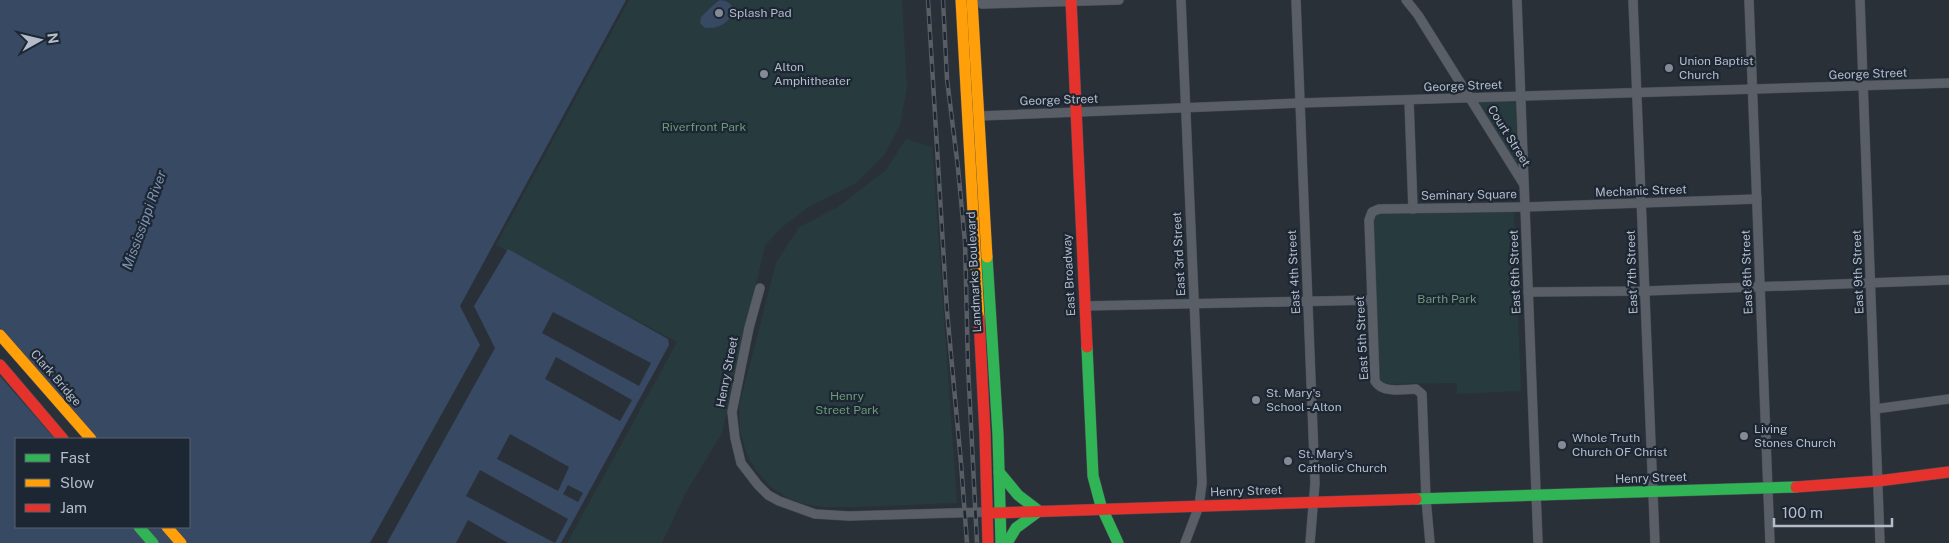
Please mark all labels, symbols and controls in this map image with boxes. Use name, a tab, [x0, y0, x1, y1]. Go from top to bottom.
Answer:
place label: Splash Pad	[729, 6, 792, 20]
marker: Splash Pad	[713, 7, 725, 19]
north arrow	[15, 15, 65, 65]
text: N	[44, 32, 62, 45]
place label: Union Baptist Church	[1679, 54, 1754, 82]
place label: Alton Amphitheater	[774, 60, 851, 88]
marker: Union Baptist Church	[1663, 62, 1675, 74]
street label: George Street	[1828, 66, 1908, 82]
marker: Alton Amphitheater	[758, 68, 770, 80]
street label: George Street	[1423, 78, 1503, 94]
street label: George Street	[1019, 92, 1099, 108]
street label: Court Street	[1485, 103, 1533, 169]
park label: Riverfront Park	[662, 120, 747, 134]
water label: Mississippi River	[119, 168, 170, 272]
street label: Mechanic Street	[1595, 182, 1687, 200]
street label: Seminary Square	[1421, 187, 1517, 203]
street label: Landmarks Boulevard	[964, 211, 984, 333]
street label: East 3rd Street	[1170, 211, 1188, 297]
street label: East 4th Street	[1285, 229, 1303, 315]
street label: East 6th Street	[1507, 229, 1523, 314]
street label: East 7th Street	[1624, 229, 1640, 314]
street label: East 8th Street	[1739, 229, 1755, 315]
street label: East 9th Street	[1850, 229, 1866, 314]
street label: East Broadway	[1060, 233, 1078, 317]
park label: Barth Park	[1417, 292, 1477, 306]
street label: East 5th Street	[1353, 295, 1371, 381]
street label: Henry Street	[713, 335, 741, 409]
street label: Clark Bridge	[28, 347, 84, 409]
place label: St. Mary's School - Alton	[1266, 386, 1342, 414]
park label: Henry Street Park	[815, 389, 879, 417]
marker: St. Mary's School - Alton	[1250, 394, 1262, 406]
place label: Living Stones Church	[1754, 422, 1836, 450]
marker: Living Stones Church	[1738, 430, 1750, 442]
place label: Whole Truth Church OF Christ	[1572, 431, 1668, 459]
legend	[15, 438, 190, 528]
marker: Whole Truth Church OF Christ	[1556, 439, 1568, 451]
place label: St. Mary's Catholic Church	[1298, 447, 1387, 475]
text: Fast	[60, 449, 90, 466]
marker: St. Mary's Catholic Church	[1282, 455, 1294, 467]
street label: Henry Street	[1615, 470, 1688, 486]
text: Slow	[60, 474, 95, 491]
street label: Henry Street	[1210, 483, 1283, 499]
scale bar	[1774, 496, 1892, 528]
text: Jam	[60, 499, 87, 516]
text: 100 m	[1782, 504, 1823, 521]

